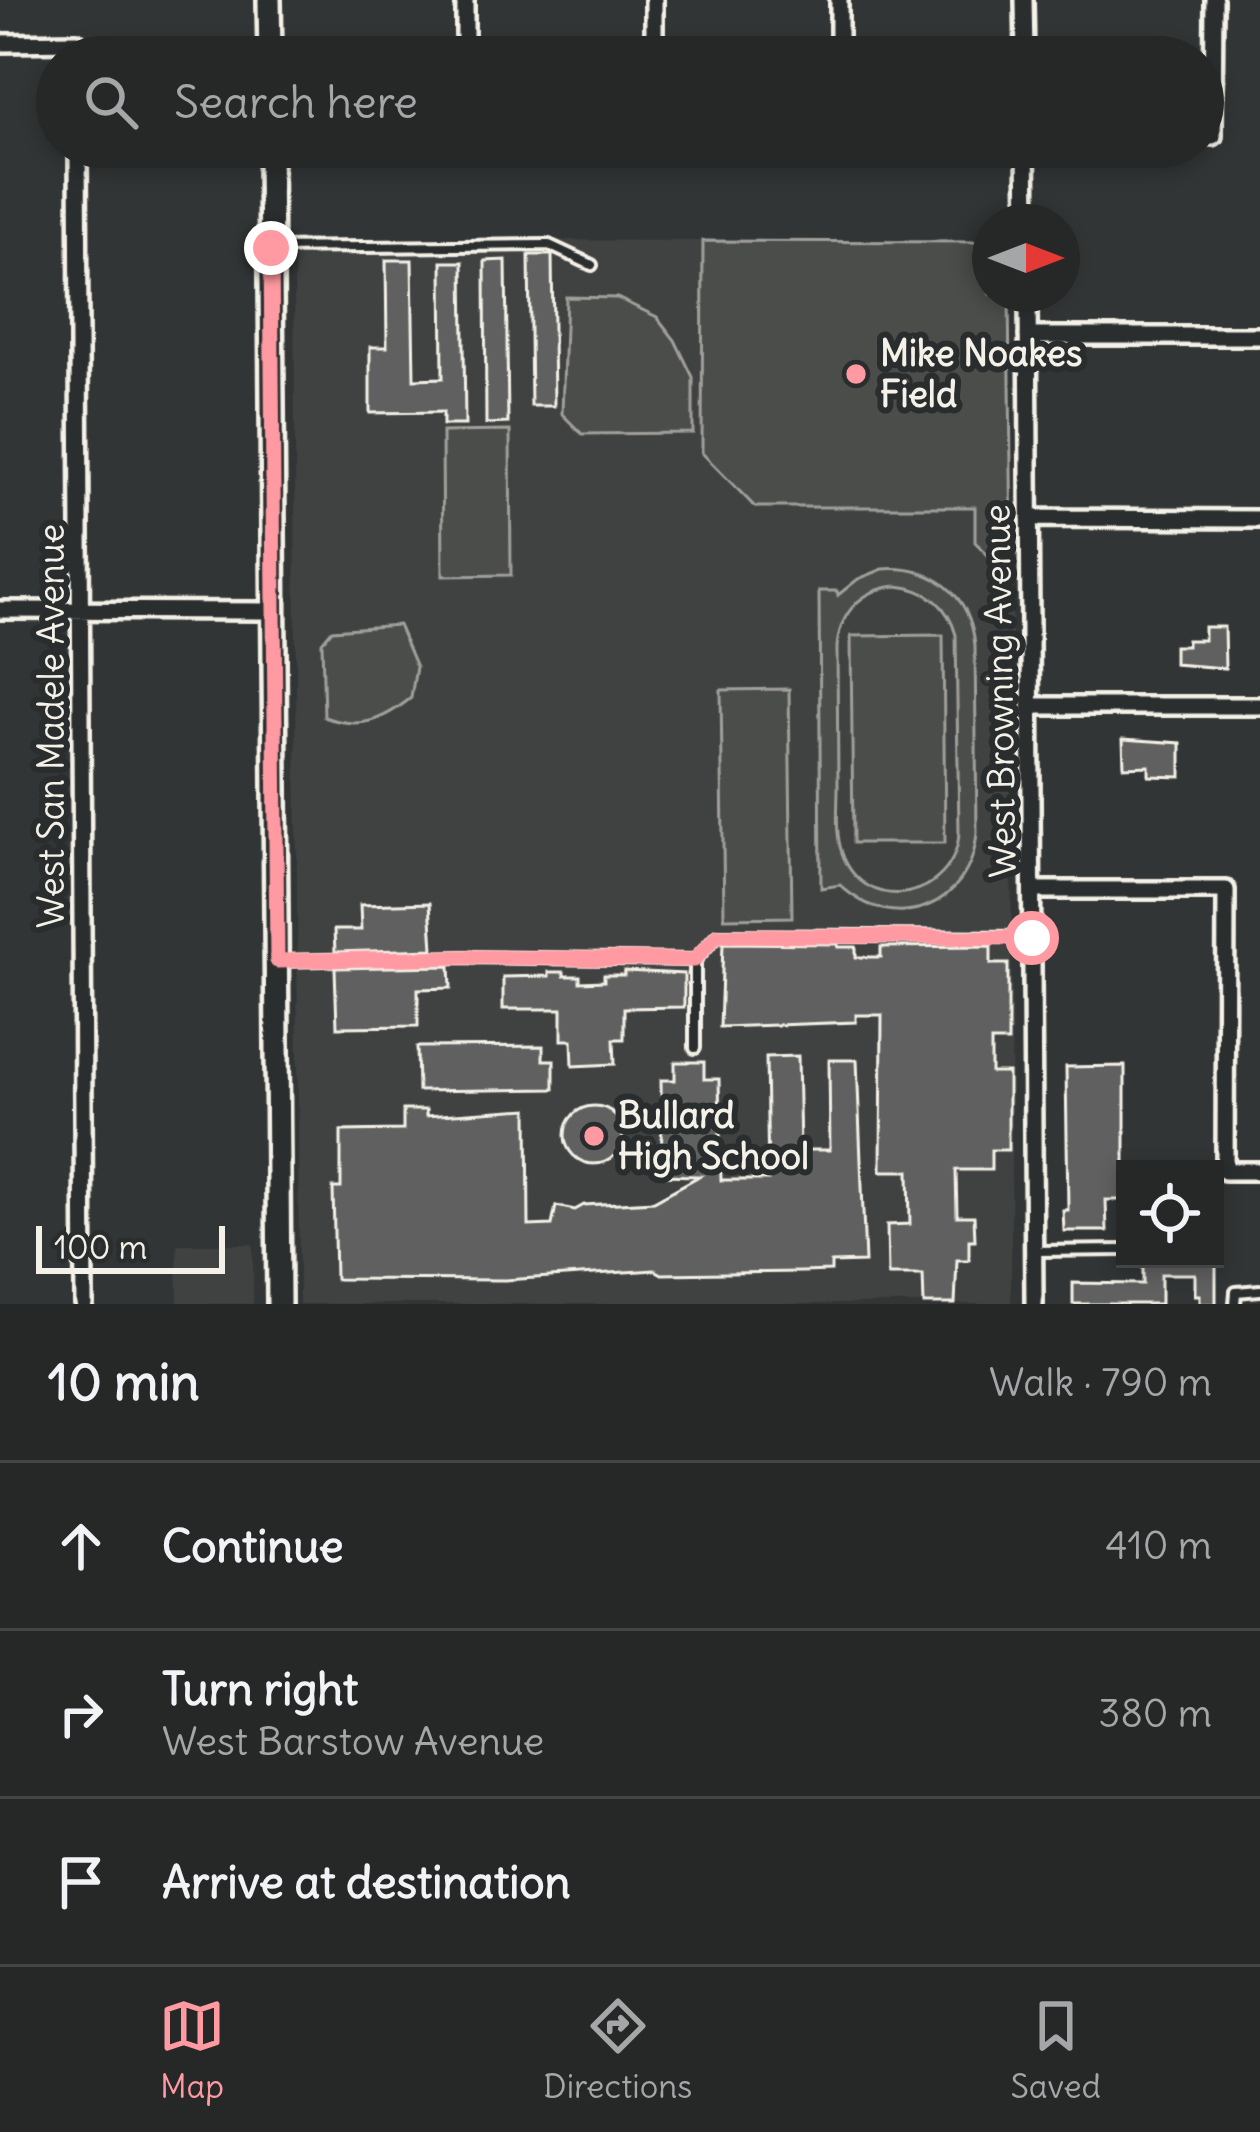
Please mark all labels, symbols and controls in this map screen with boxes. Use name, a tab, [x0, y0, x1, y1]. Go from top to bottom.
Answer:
search box	[36, 36, 1224, 168]
icon: search	[78, 69, 144, 135]
text: Search here	[174, 74, 418, 130]
north arrow	[972, 204, 1080, 312]
route end	[244, 221, 298, 275]
place label: Mike Noakes Field	[880, 331, 1082, 417]
marker: Mike Noakes Field	[843, 361, 869, 387]
street label: West Browning Avenue	[974, 504, 1026, 878]
street label: West San Madele Avenue	[29, 524, 74, 928]
route start	[1005, 911, 1059, 965]
place label: Bullard High School	[618, 1093, 809, 1179]
marker: Bullard High School	[581, 1123, 607, 1149]
map controls	[1116, 1160, 1224, 1268]
button: locate	[1116, 1160, 1224, 1268]
scale bar	[36, 1220, 225, 1273]
text: 100 m	[54, 1226, 147, 1268]
text: 10 min	[48, 1350, 200, 1414]
text: Walk · 790 m	[989, 1358, 1212, 1407]
icon: ahead	[48, 1513, 114, 1579]
text: Continue	[162, 1518, 344, 1574]
text: 410 m	[1105, 1521, 1212, 1570]
text: Turn right	[162, 1661, 358, 1717]
icon: right	[48, 1681, 114, 1747]
text: 380 m	[1098, 1689, 1212, 1738]
text: West Barstow Avenue	[162, 1717, 544, 1766]
icon: arrive	[48, 1849, 114, 1915]
text: Arrive at destination	[162, 1854, 571, 1910]
tab: Map	[159, 1993, 225, 2107]
tab: Directions	[543, 1993, 692, 2107]
tab: Saved	[1011, 1993, 1101, 2107]

